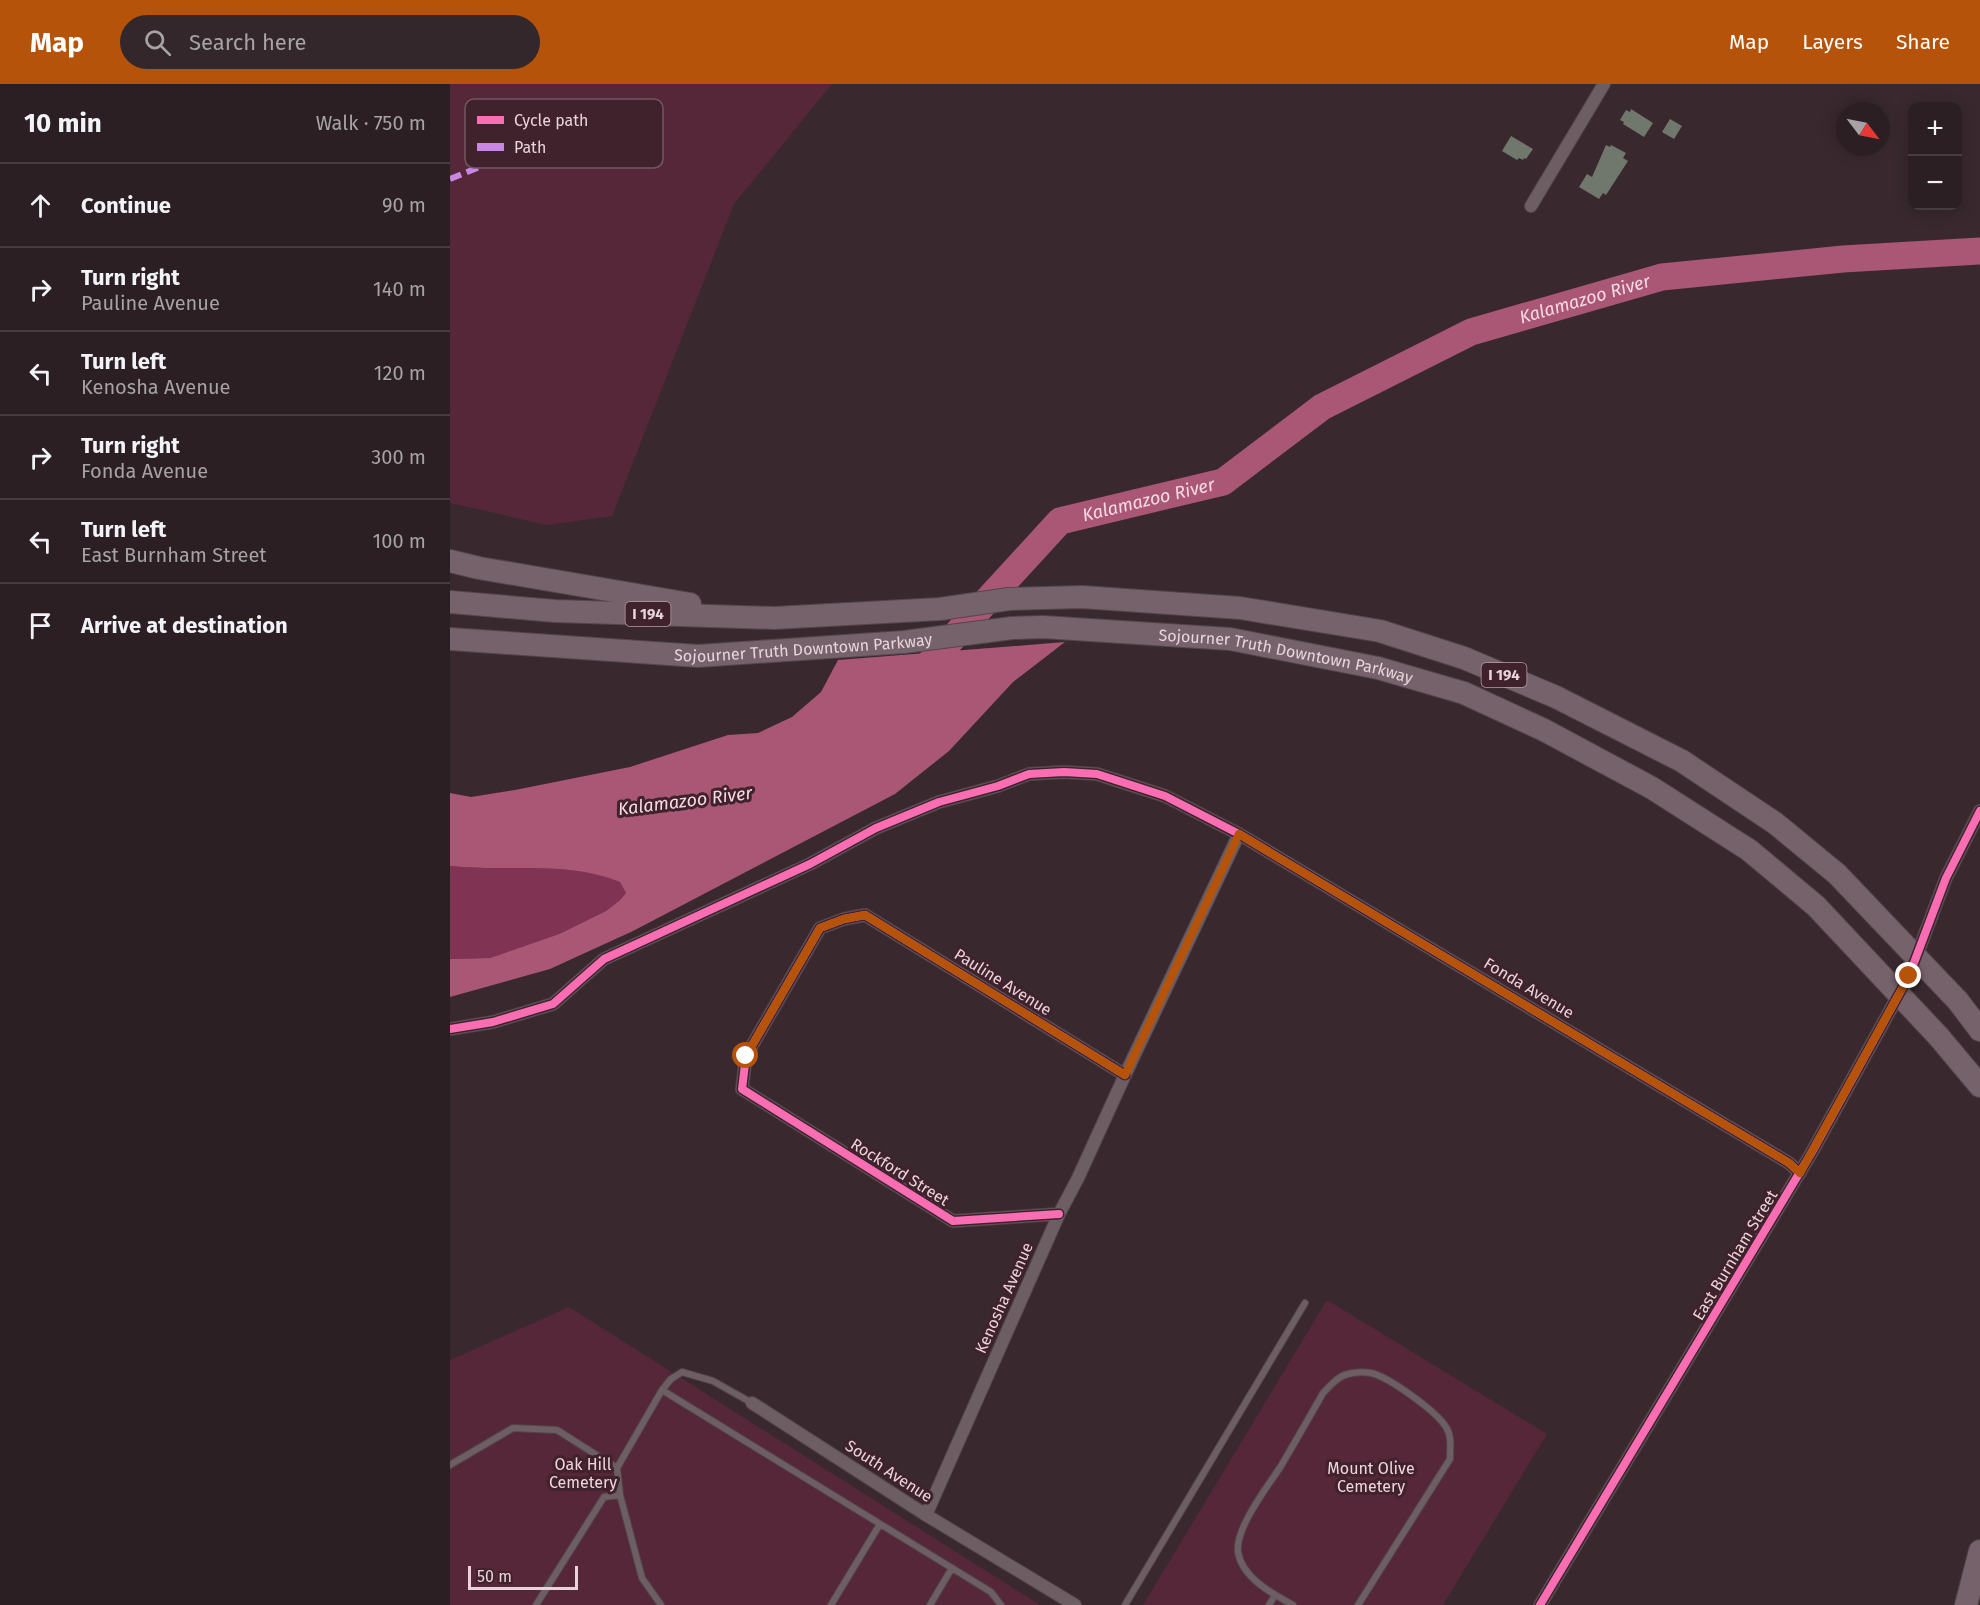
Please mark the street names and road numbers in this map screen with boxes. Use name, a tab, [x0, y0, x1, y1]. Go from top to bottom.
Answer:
road number: I 194	[626, 602, 670, 626]
street label: Sojourner Truth Downtown Parkway	[1158, 625, 1415, 687]
street label: Sojourner Truth Downtown Parkway	[674, 629, 933, 666]
road number: I 194	[1482, 663, 1526, 687]
street label: Pauline Avenue	[951, 945, 1055, 1019]
street label: Fonda Avenue	[1481, 954, 1577, 1022]
street label: Rockford Street	[847, 1134, 953, 1210]
street label: East Burnham Street	[1689, 1186, 1781, 1324]
street label: Kenosha Avenue	[971, 1240, 1037, 1356]
street label: South Avenue	[842, 1436, 936, 1506]

